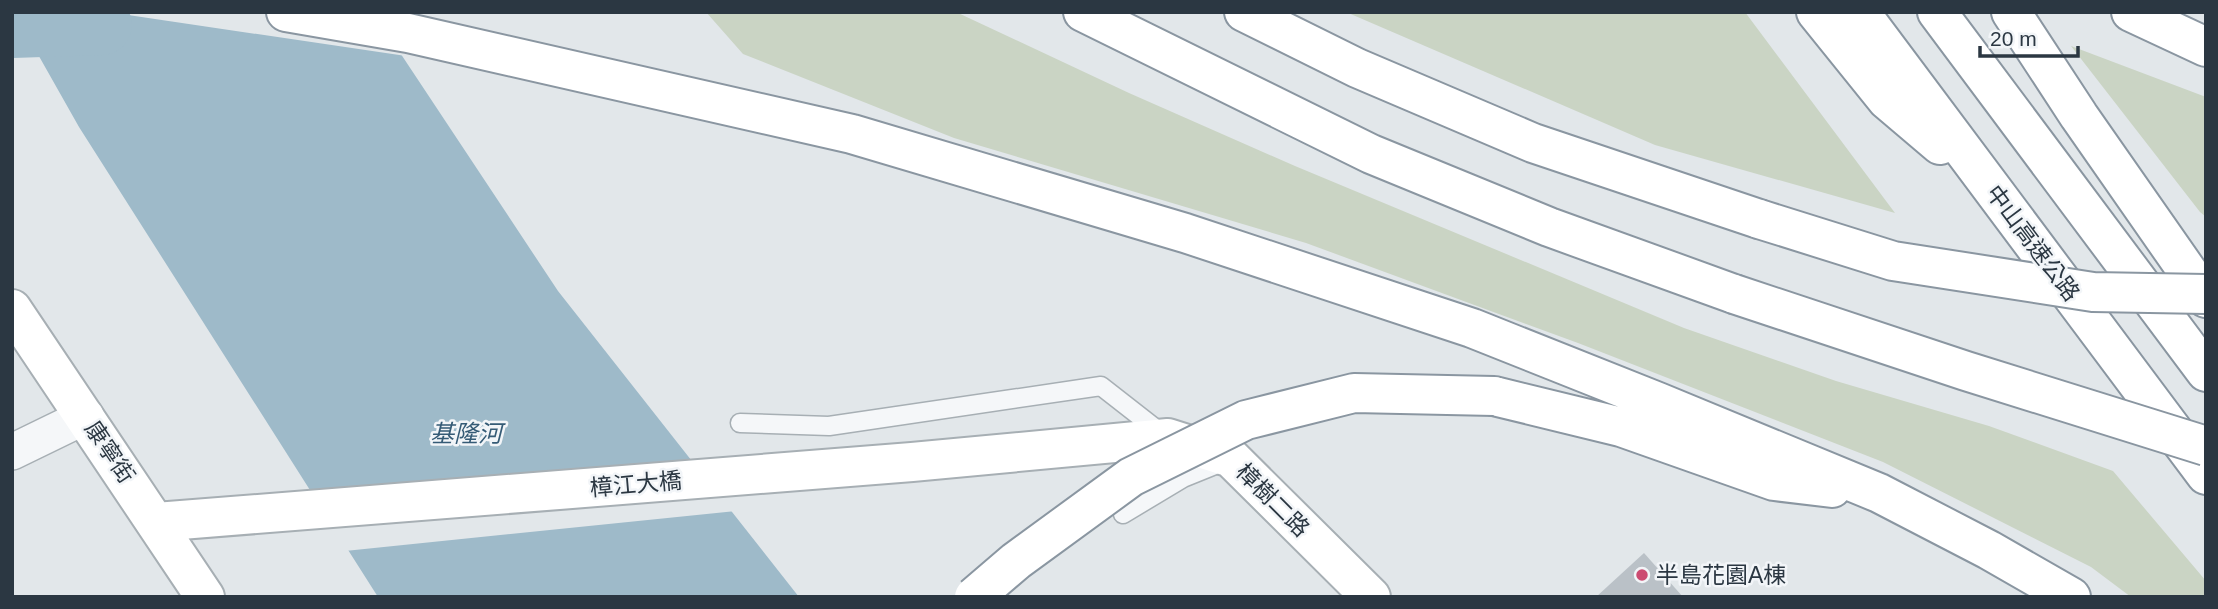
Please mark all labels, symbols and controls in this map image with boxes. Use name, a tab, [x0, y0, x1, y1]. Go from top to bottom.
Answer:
scale bar	[1980, 14, 2078, 58]
text: 20 m	[1990, 27, 2037, 50]
street label: 中山高速公路	[1981, 180, 2085, 306]
street label: 康寧街	[80, 416, 140, 488]
water label: 基隆河	[430, 420, 506, 447]
street label: 樟樹二路	[1231, 458, 1315, 542]
street label: 樟江大橋	[589, 467, 683, 501]
place label: 半島花園A棟	[1656, 562, 1786, 588]
marker: 半島花園A棟	[1634, 567, 1650, 583]

